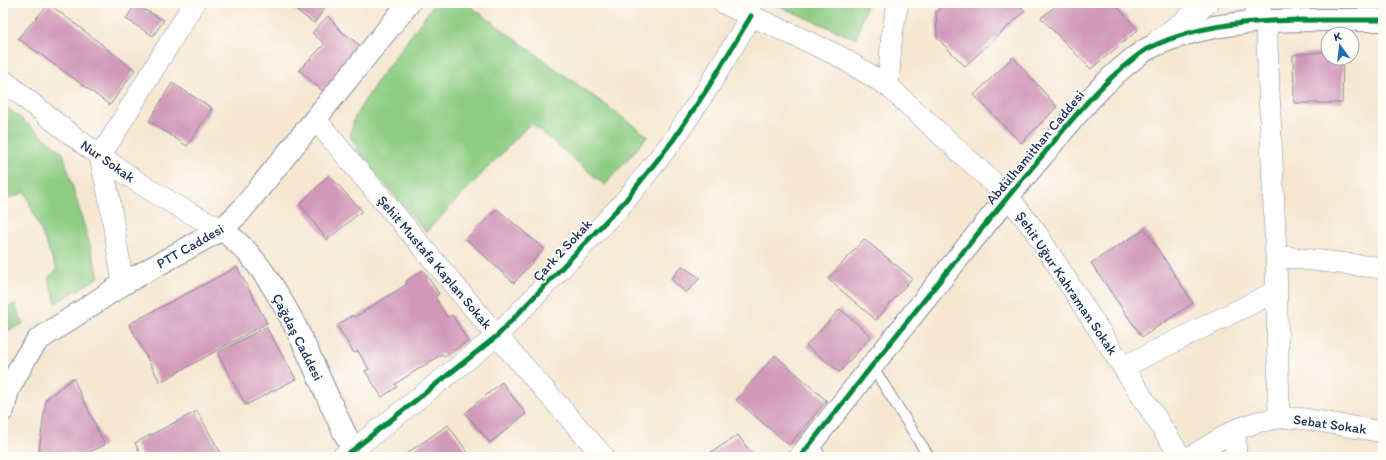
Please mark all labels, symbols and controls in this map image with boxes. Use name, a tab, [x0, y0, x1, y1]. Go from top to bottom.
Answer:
north arrow	[1320, 26, 1360, 66]
text: K	[1332, 29, 1344, 44]
street label: Abdülhamithan Caddesi	[983, 87, 1088, 208]
street label: Nur Sokak	[77, 137, 139, 187]
street label: Şehit Mustafa Kaplan Sokak	[374, 192, 496, 333]
street label: Şehit Uğur Kahraman Sokak	[1012, 208, 1121, 359]
street label: Çark 2 Sokak	[529, 215, 596, 285]
street label: PTT Caddesi	[154, 220, 227, 273]
street label: Çağdaş Caddesi	[268, 291, 327, 384]
street label: Sebat Sokak	[1292, 411, 1368, 438]

